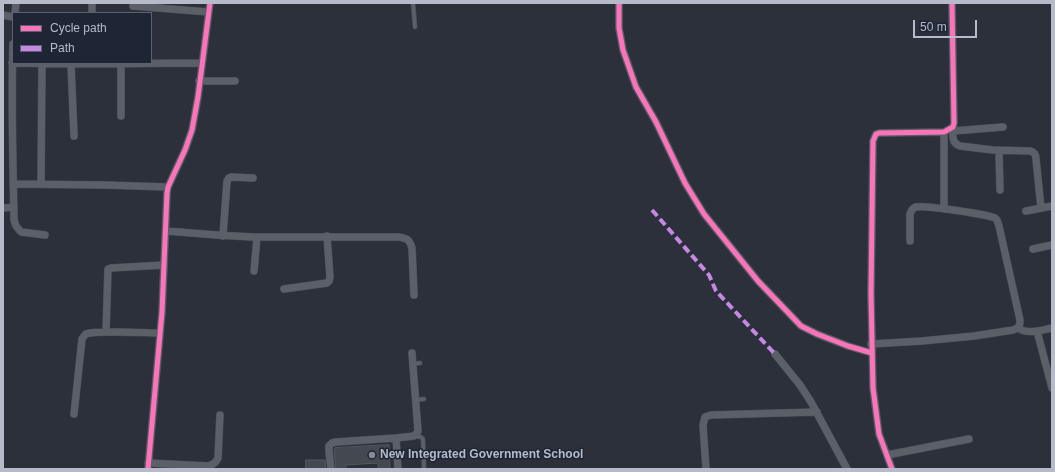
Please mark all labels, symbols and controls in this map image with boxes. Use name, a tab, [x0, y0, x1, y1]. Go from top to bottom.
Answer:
legend	[12, 12, 152, 64]
scale bar	[915, 12, 979, 38]
text: 50 m	[920, 20, 947, 34]
text: Cycle path	[50, 21, 107, 35]
text: Path	[50, 41, 75, 55]
place label: New Integrated Government School	[380, 448, 583, 462]
marker: New Integrated Government School	[367, 450, 377, 460]

